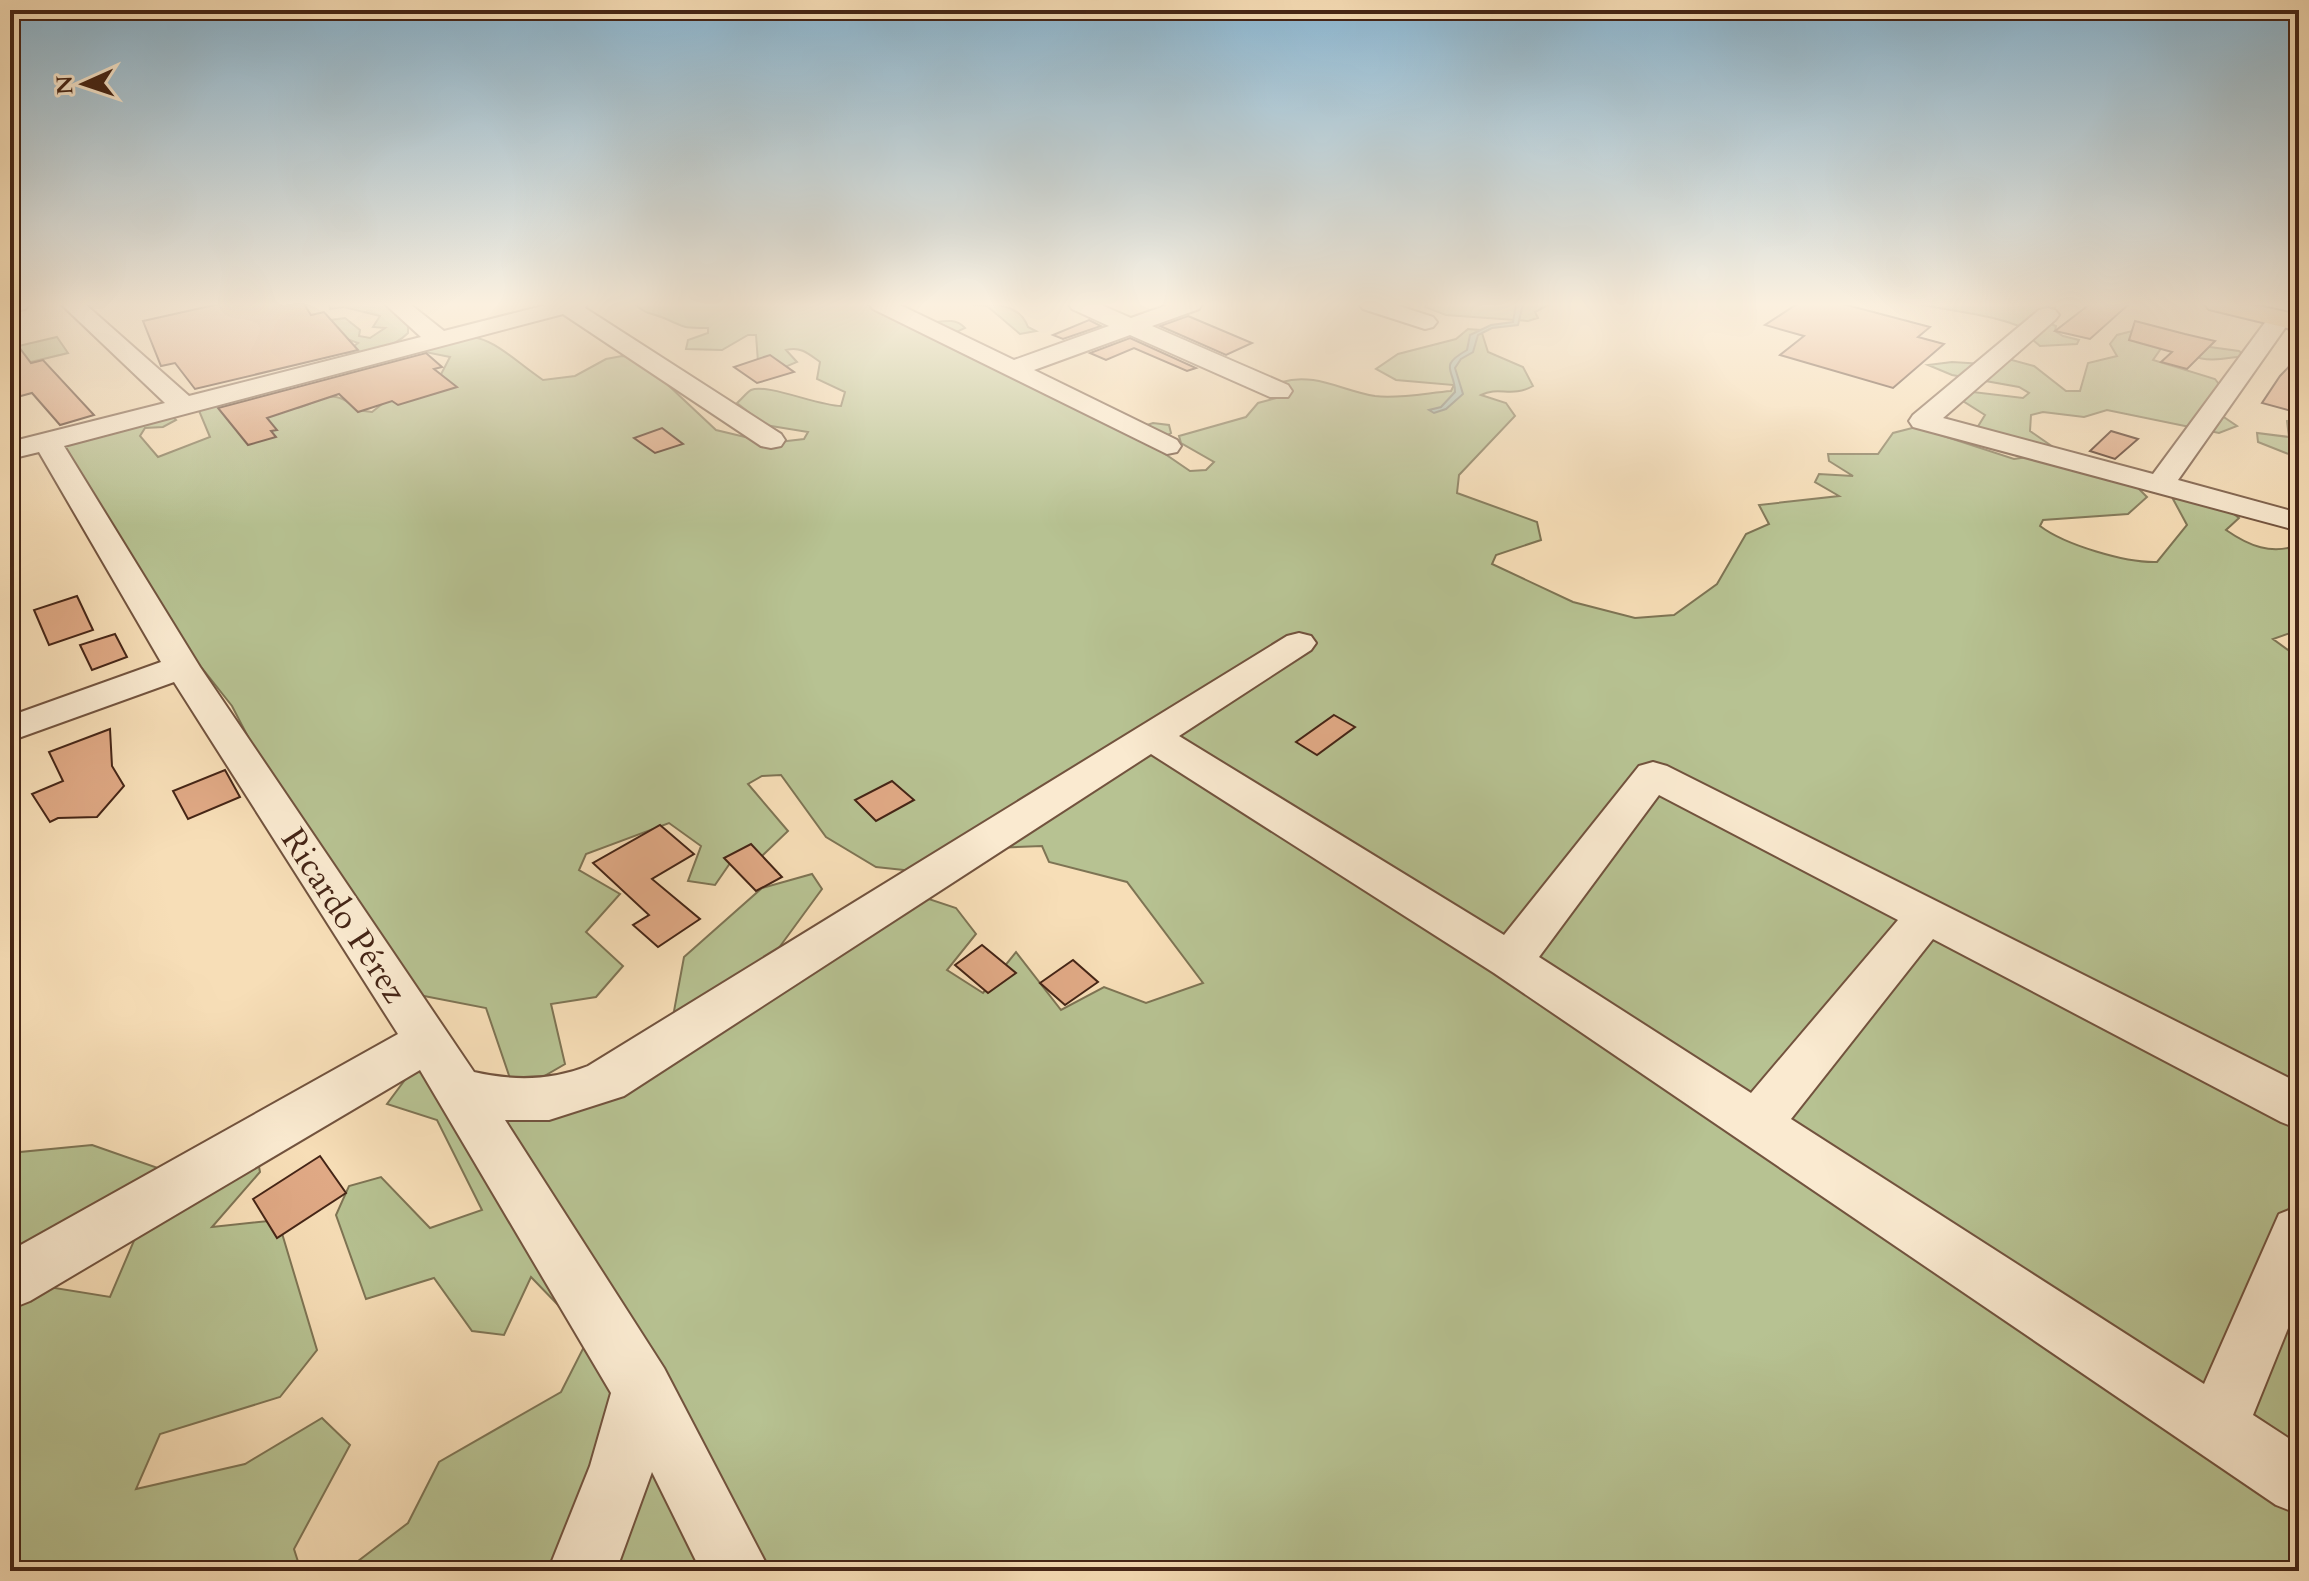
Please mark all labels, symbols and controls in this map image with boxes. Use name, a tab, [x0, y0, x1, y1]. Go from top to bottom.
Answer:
north arrow	[44, 44, 124, 124]
text: N	[50, 75, 81, 95]
street label: Ricardo Pérez	[270, 819, 418, 1012]

